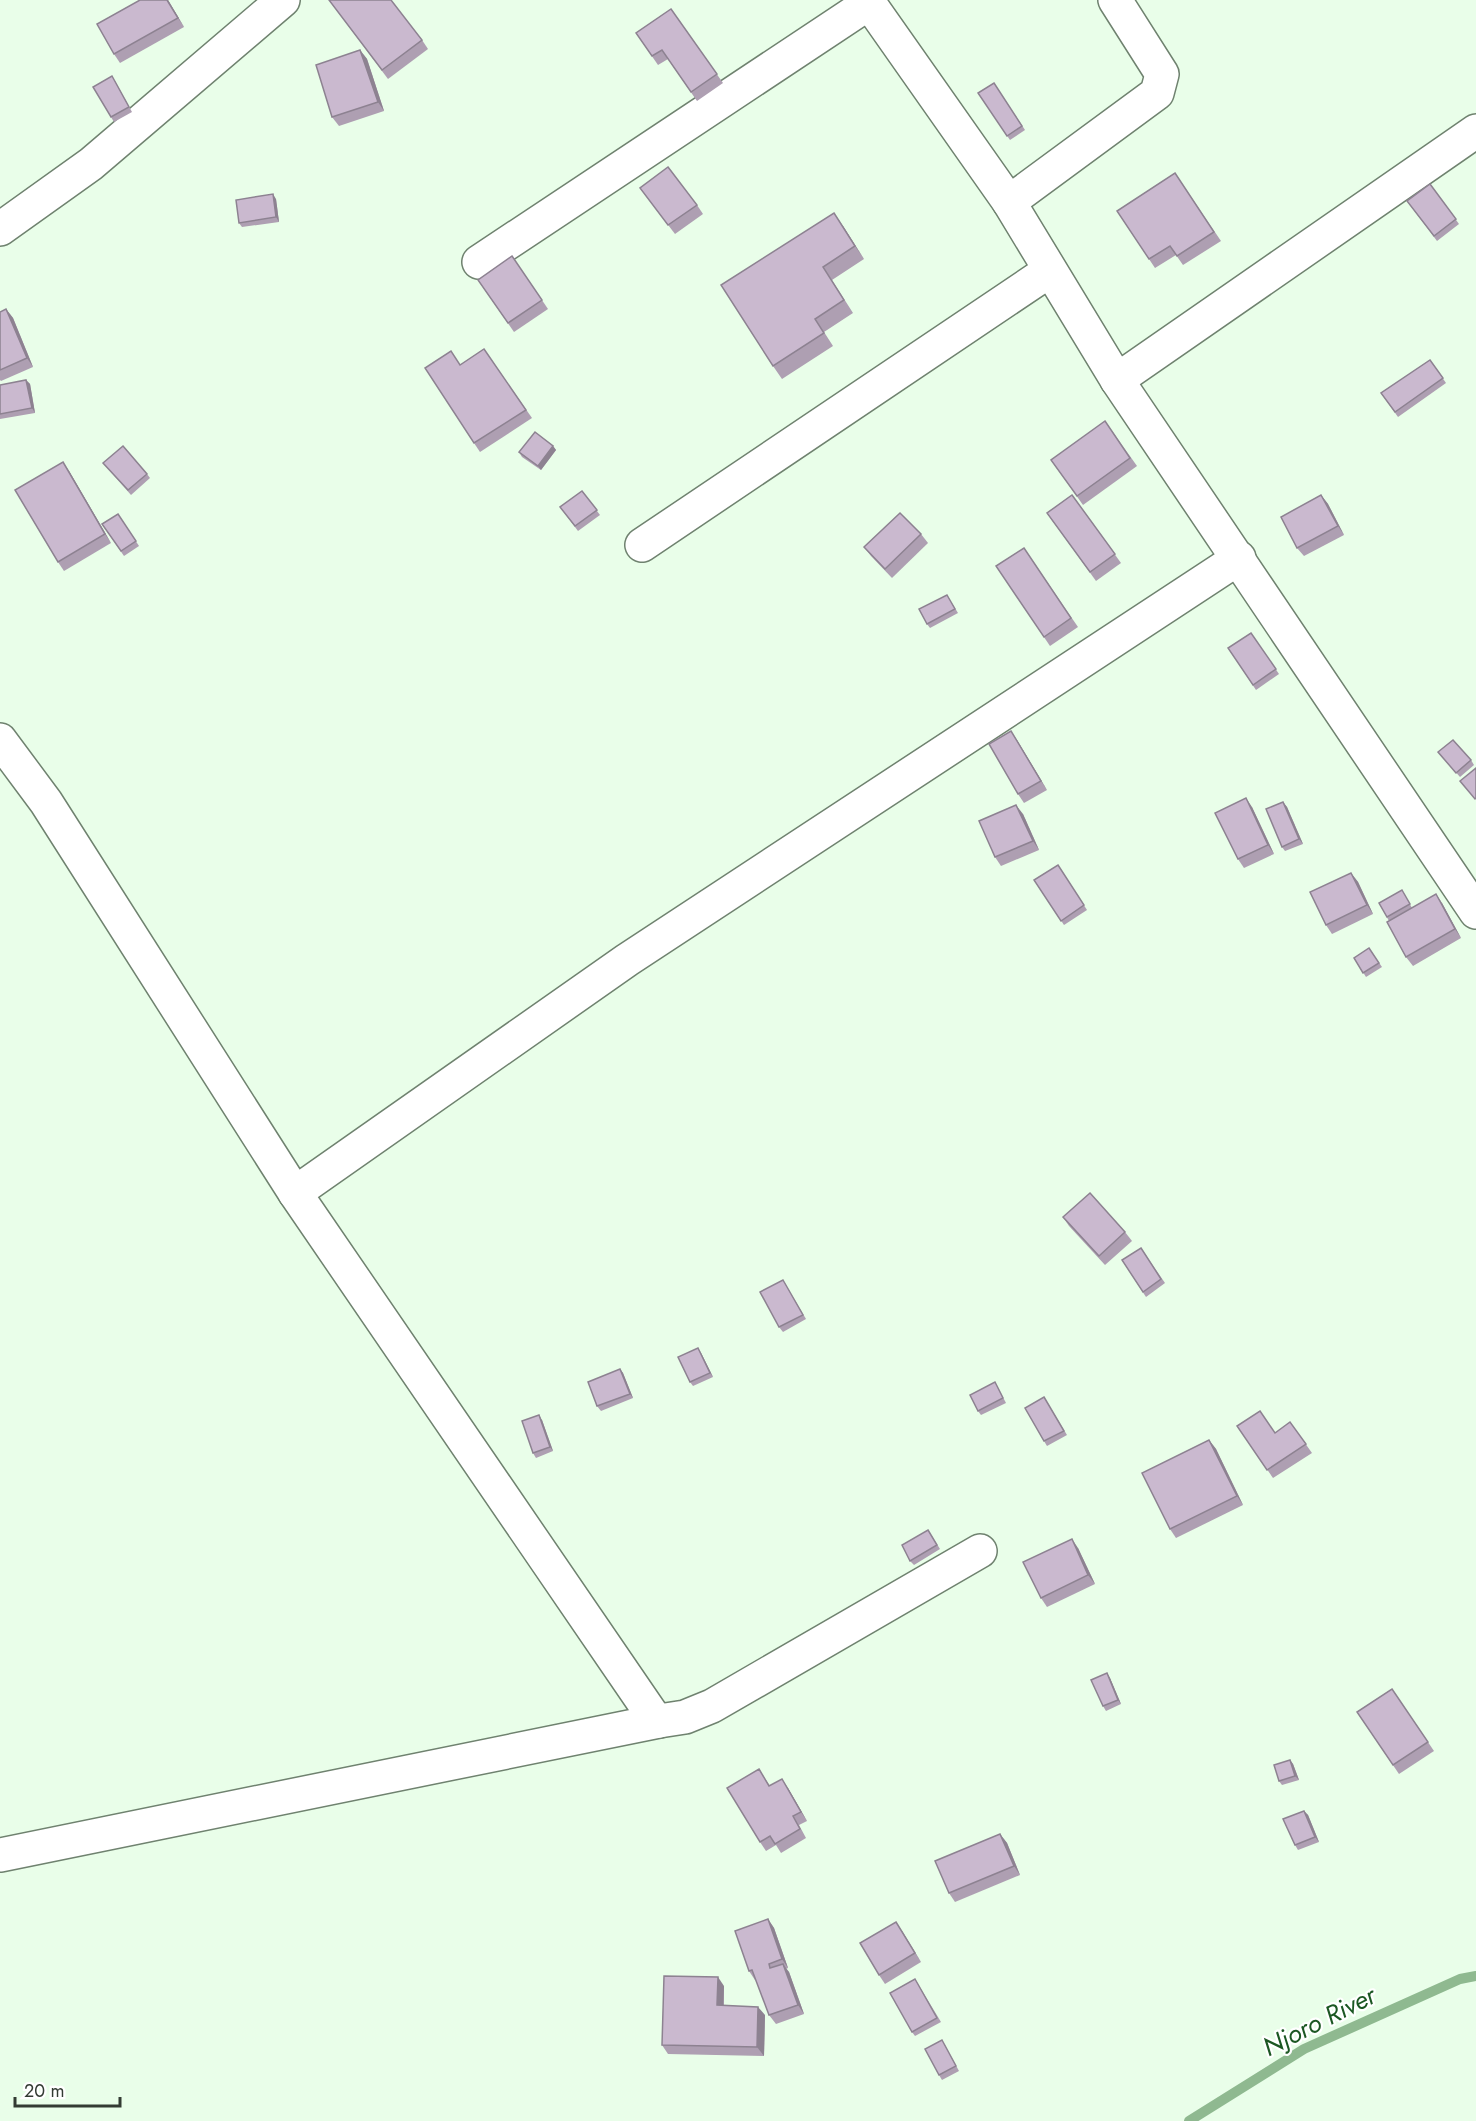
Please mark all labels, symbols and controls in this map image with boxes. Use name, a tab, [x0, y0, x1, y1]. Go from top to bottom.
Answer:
water label: Njoro River	[1256, 1976, 1383, 2066]
scale bar	[15, 2070, 120, 2108]
text: 20 m	[24, 2078, 64, 2104]

